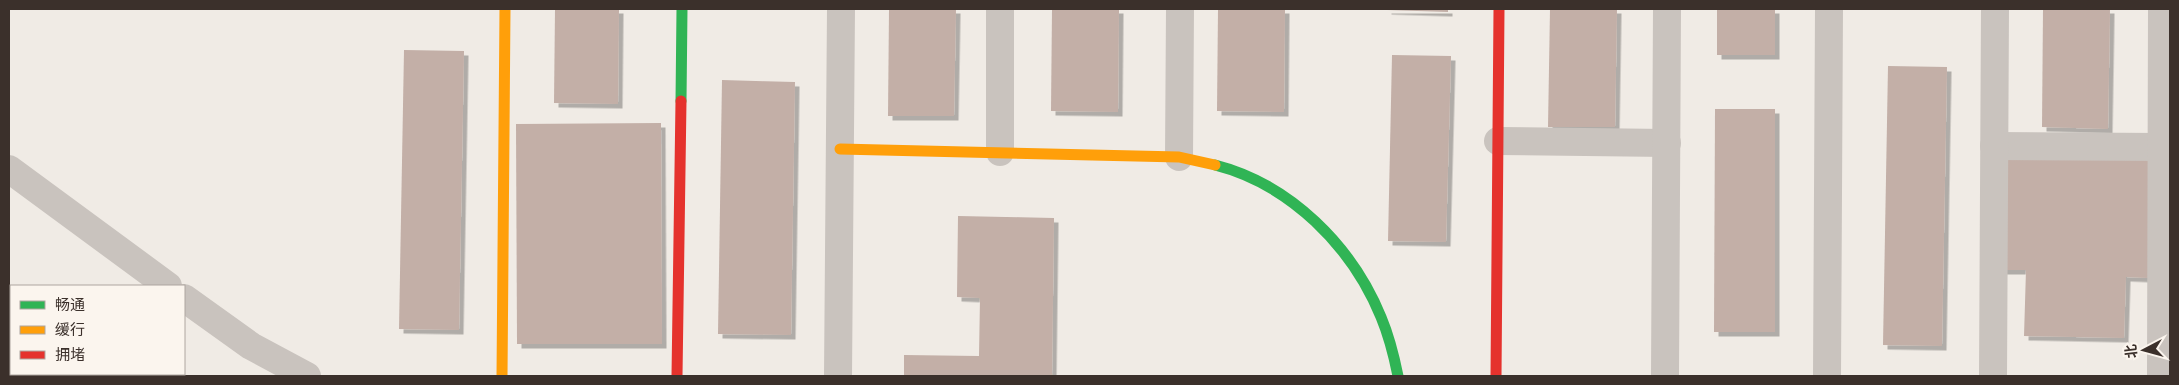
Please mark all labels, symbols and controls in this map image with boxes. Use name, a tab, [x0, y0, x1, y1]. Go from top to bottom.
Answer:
legend	[10, 285, 185, 375]
text: 畅通	[55, 296, 85, 314]
text: 缓行	[55, 321, 85, 339]
north arrow	[2119, 325, 2169, 375]
text: 北	[2122, 343, 2141, 359]
text: 拥堵	[55, 346, 85, 364]

